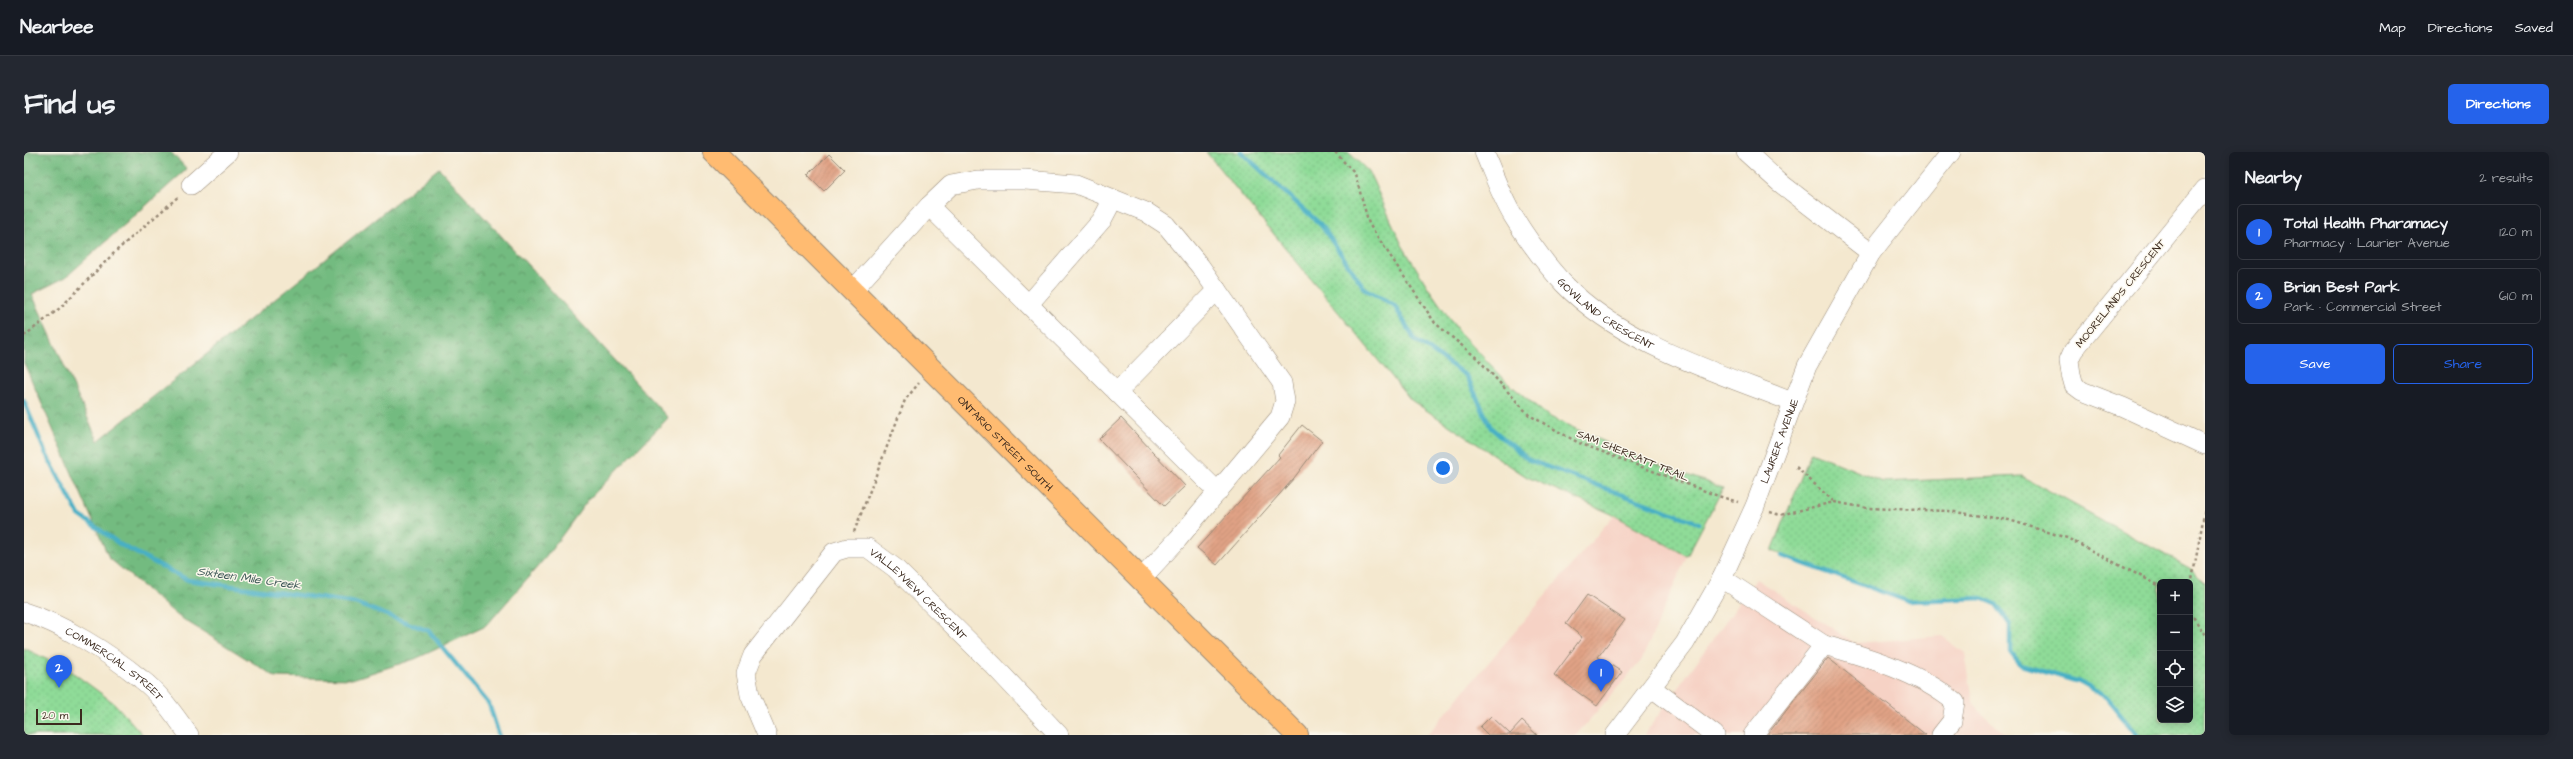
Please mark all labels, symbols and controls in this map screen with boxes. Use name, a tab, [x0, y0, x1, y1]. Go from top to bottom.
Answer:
text: Nearbee	[20, 14, 94, 41]
text: Map	[2379, 18, 2406, 38]
text: Directions	[2428, 18, 2493, 38]
text: Saved	[2515, 18, 2553, 38]
button: Directions	[2448, 84, 2549, 124]
text: Find us	[24, 85, 115, 124]
text: Nearby	[2245, 166, 2302, 190]
text: 2 results	[2479, 169, 2533, 187]
text: Total Health Pharamacy	[2284, 213, 2448, 234]
text: 1	[2258, 223, 2260, 241]
text: 120 m	[2499, 223, 2532, 241]
text: Pharmacy · Laurier Avenue	[2284, 234, 2450, 252]
street label: MOORELANDS CRESCENT	[2072, 236, 2169, 351]
street label: GOWLAND CRESCENT	[1554, 275, 1657, 353]
text: Brian Best Park	[2284, 277, 2399, 298]
text: 2	[2255, 287, 2263, 305]
text: 610 m	[2499, 287, 2532, 305]
text: Park · Commercial Street	[2284, 298, 2441, 316]
button: Save	[2245, 344, 2385, 384]
button: Share	[2393, 344, 2533, 384]
street label: ONTARIO STREET SOUTH	[954, 393, 1056, 495]
street label: LAURIER AVENUE	[1757, 396, 1802, 486]
street label: SAM SHERRATT TRAIL	[1574, 426, 1691, 485]
your location	[1433, 458, 1453, 478]
street label: VALLEYVIEW CRESCENT	[866, 545, 970, 643]
water label: Sixteen Mile Creek	[196, 563, 302, 594]
map controls	[2157, 579, 2193, 723]
button: +	[2157, 579, 2193, 615]
button: −	[2157, 615, 2193, 651]
street label: COMMERCIAL STREET	[63, 624, 167, 704]
button: locate	[2157, 651, 2193, 687]
pin: 2	[46, 655, 72, 688]
pin: 1	[1588, 659, 1614, 692]
button: layers	[2157, 687, 2193, 723]
scale bar	[36, 707, 82, 726]
text: 20 m	[42, 708, 68, 723]

